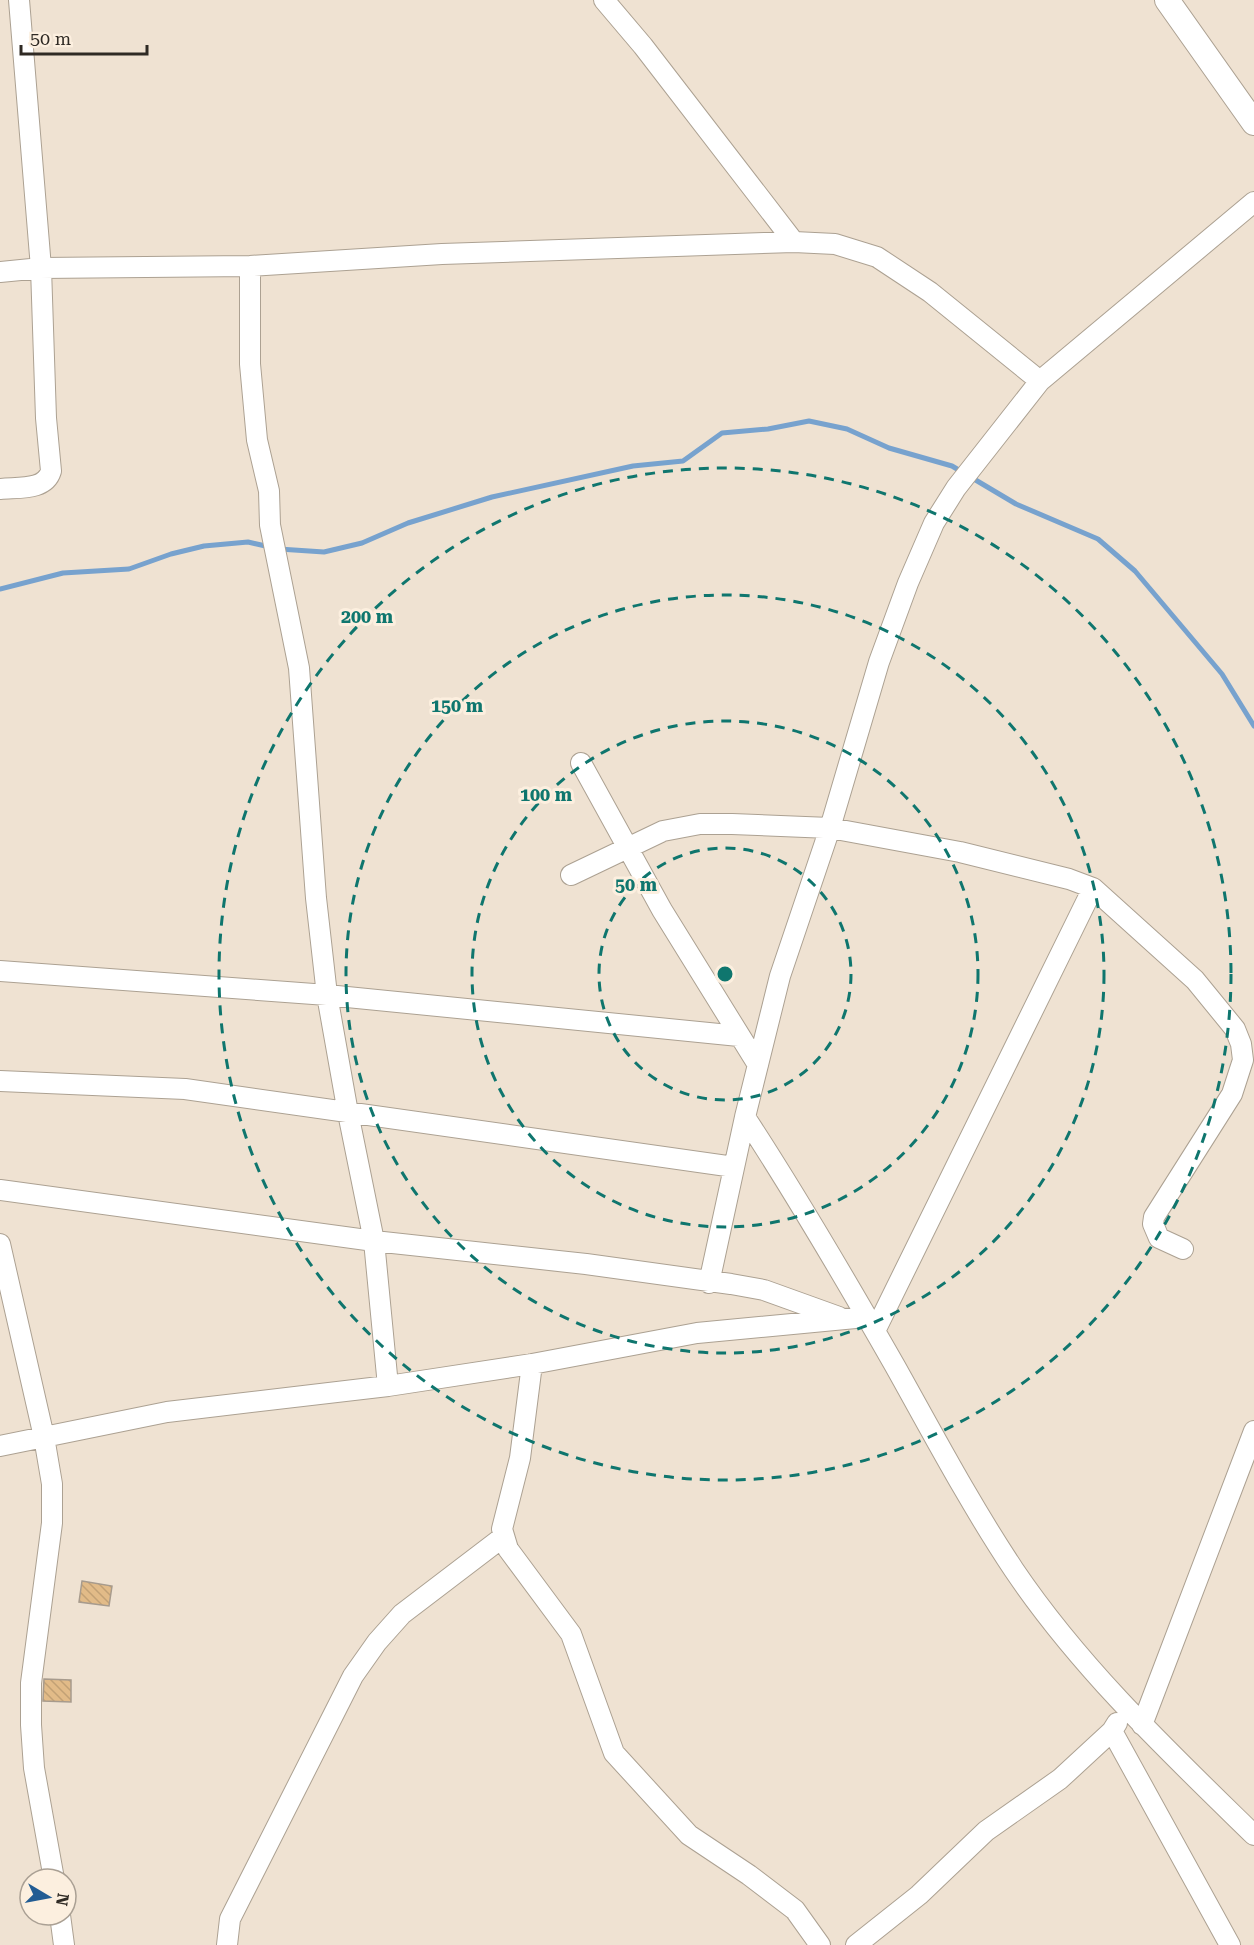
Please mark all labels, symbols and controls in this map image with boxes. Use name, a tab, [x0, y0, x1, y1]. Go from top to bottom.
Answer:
scale bar	[21, 18, 147, 56]
text: 50 m	[30, 28, 71, 49]
text: 200 m	[341, 606, 394, 627]
text: 150 m	[431, 695, 484, 716]
text: 100 m	[520, 784, 573, 805]
text: 50 m	[615, 874, 658, 895]
centre of rings	[715, 964, 735, 984]
north arrow	[18, 1867, 78, 1927]
text: N	[52, 1892, 73, 1907]

